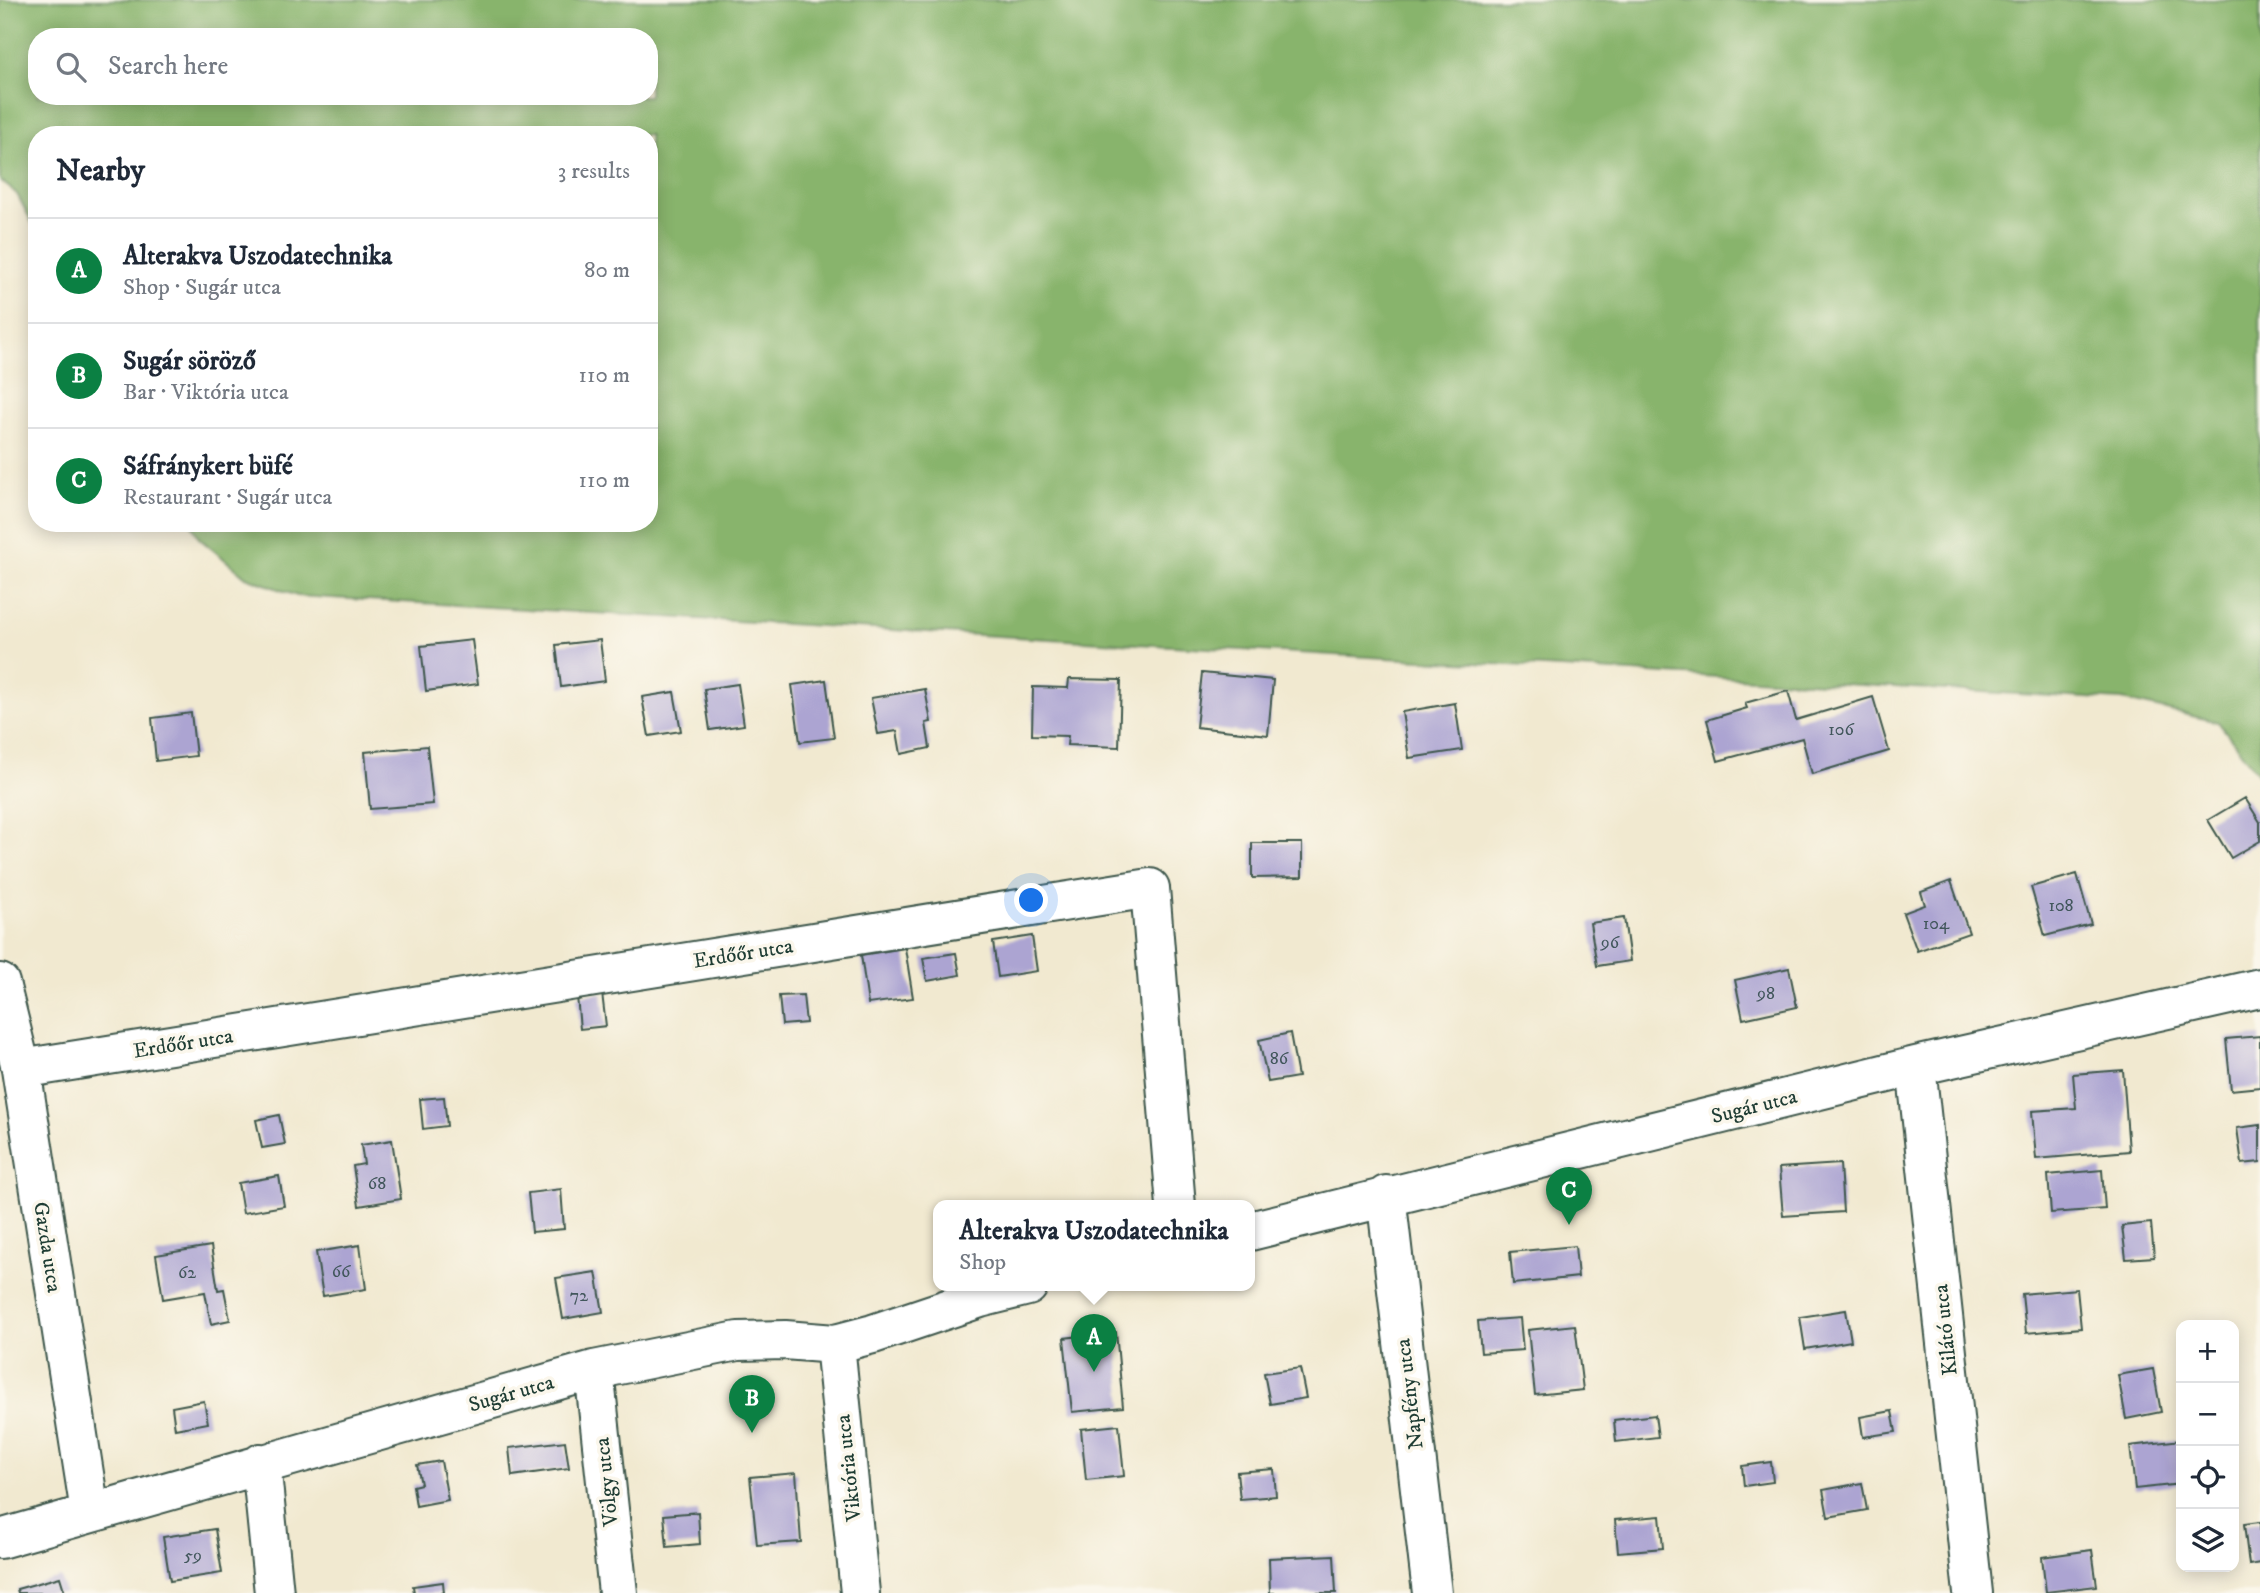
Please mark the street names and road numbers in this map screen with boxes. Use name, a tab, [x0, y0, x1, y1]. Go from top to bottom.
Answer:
street label: Erdőőr utca	[691, 933, 795, 975]
street label: Erdőőr utca	[131, 1023, 235, 1065]
street label: Sugár utca	[1709, 1084, 1800, 1130]
street label: Gazda utca	[27, 1200, 67, 1294]
street label: Kilátó utca	[1928, 1283, 1964, 1377]
street label: Napfény utca	[1390, 1337, 1430, 1451]
street label: Sugár utca	[466, 1369, 557, 1419]
street label: Viktória utca	[830, 1413, 868, 1524]
street label: Völgy utca	[589, 1436, 625, 1529]

